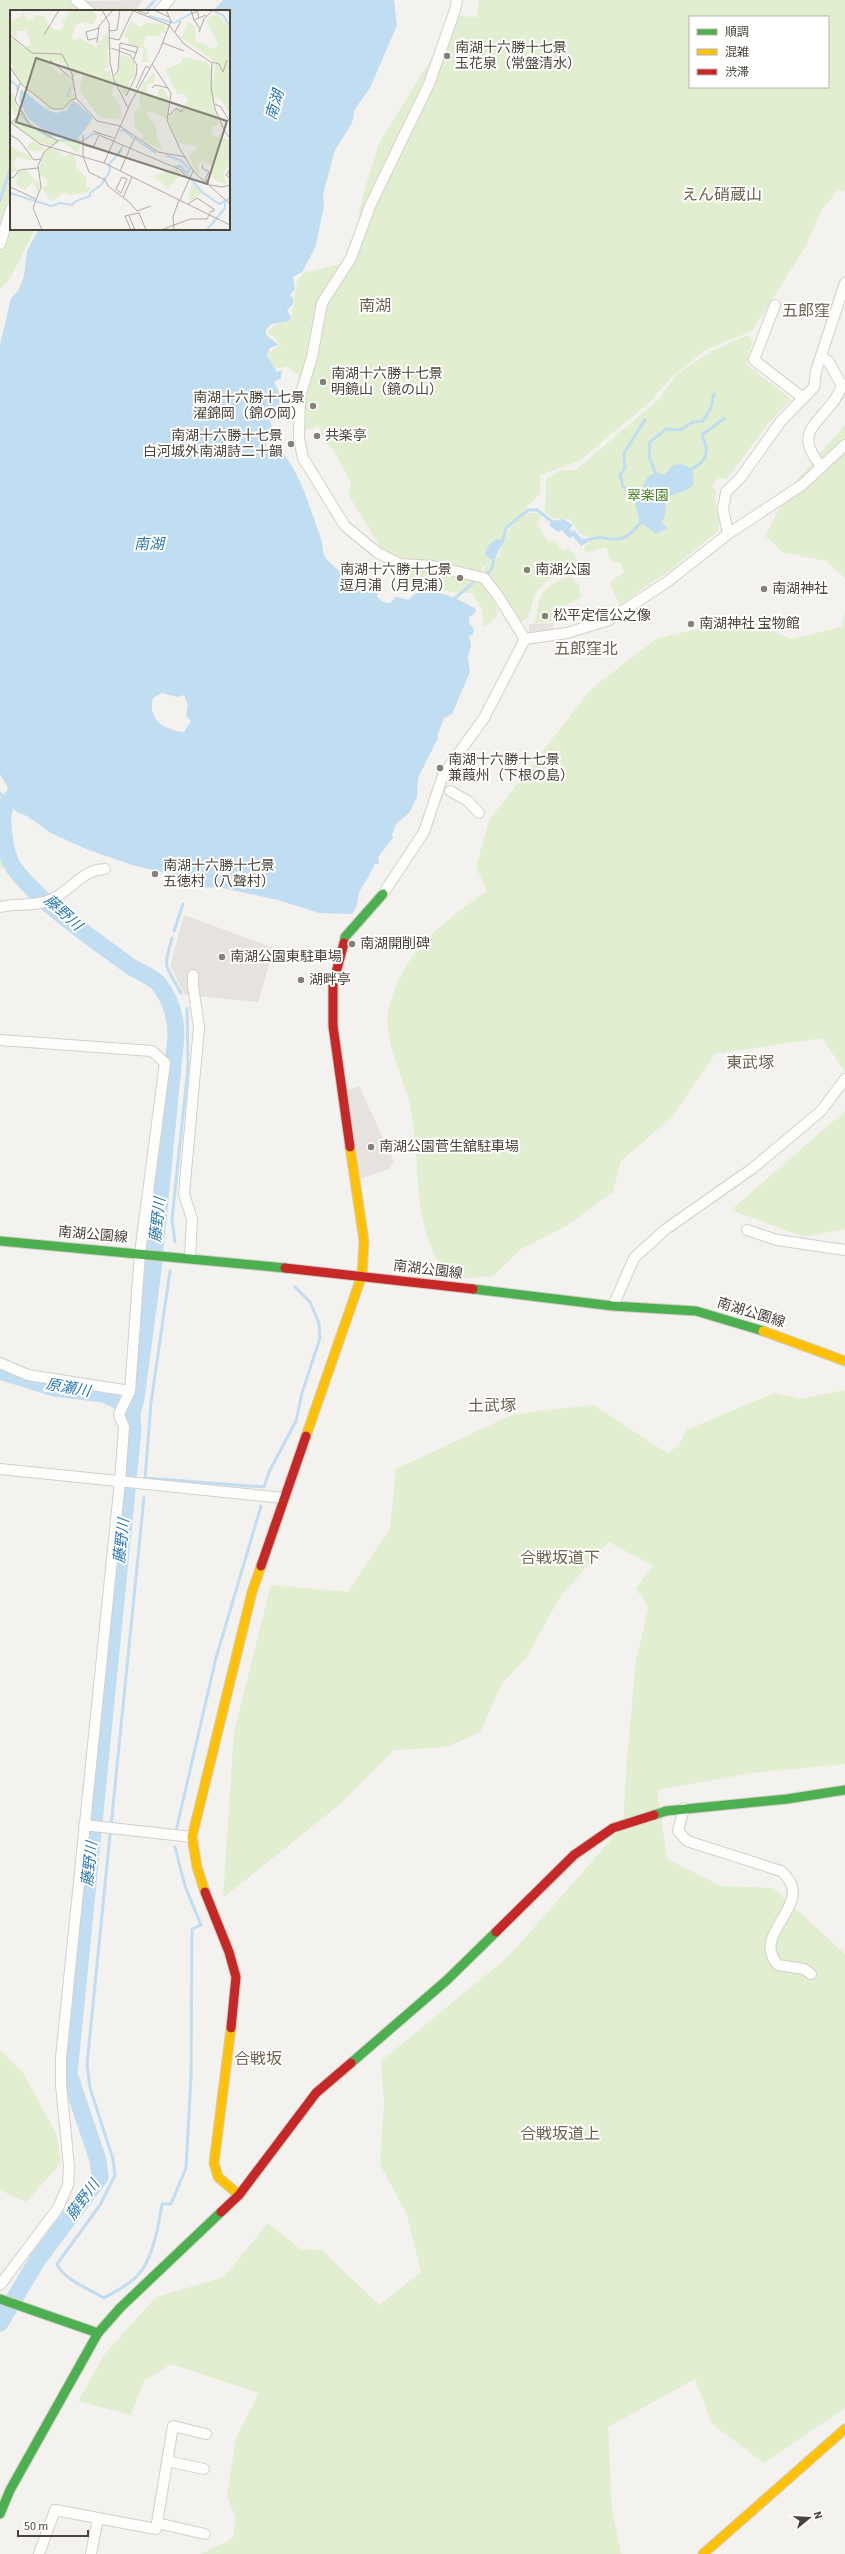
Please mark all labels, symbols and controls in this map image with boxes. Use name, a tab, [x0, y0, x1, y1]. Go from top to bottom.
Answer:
inset map	[10, 10, 230, 230]
legend	[689, 16, 829, 88]
text: 順調	[725, 24, 749, 41]
place label: 南湖十六勝十七景 玉花泉（常盤清水）	[455, 38, 581, 74]
text: 混雑	[725, 44, 749, 61]
marker: 南湖十六勝十七景 玉花泉（常盤清水）	[442, 51, 452, 61]
text: 渋滞	[725, 64, 749, 81]
water label: 南湖	[261, 86, 290, 122]
district label: えん硝蔵山	[682, 184, 762, 206]
district label: 南湖	[359, 295, 391, 317]
district label: 五郎窪	[782, 300, 830, 322]
place label: 南湖十六勝十七景 明鏡山（鏡の山）	[331, 364, 443, 400]
marker: 南湖十六勝十七景 明鏡山（鏡の山）	[318, 377, 328, 387]
place label: 南湖十六勝十七景 濯錦岡（錦の岡）	[193, 388, 305, 424]
marker: 南湖十六勝十七景 濯錦岡（錦の岡）	[308, 401, 318, 411]
place label: 南湖十六勝十七景 白河城外南湖詩二十韻	[143, 426, 283, 462]
place label: 共楽亭	[325, 426, 367, 446]
marker: 共楽亭	[312, 431, 322, 441]
marker: 南湖十六勝十七景 白河城外南湖詩二十韻	[286, 439, 296, 449]
park label: 翠楽園	[627, 486, 669, 506]
water label: 南湖	[134, 534, 166, 555]
place label: 南湖十六勝十七景 逗月浦（月見浦）	[340, 560, 452, 596]
place label: 南湖公園	[535, 560, 591, 580]
marker: 南湖公園	[522, 565, 532, 575]
marker: 南湖十六勝十七景 逗月浦（月見浦）	[455, 573, 465, 583]
place label: 南湖神社	[772, 579, 828, 599]
marker: 南湖神社	[759, 584, 769, 594]
place label: 松平定信公之像	[553, 606, 651, 626]
marker: 松平定信公之像	[540, 611, 550, 621]
place label: 南湖神社 宝物館	[699, 614, 800, 634]
marker: 南湖神社 宝物館	[686, 619, 696, 629]
district label: 五郎窪北	[554, 638, 618, 660]
place label: 南湖十六勝十七景 兼葭州（下根の島）	[448, 750, 574, 786]
marker: 南湖十六勝十七景 兼葭州（下根の島）	[435, 763, 445, 773]
place label: 南湖十六勝十七景 五徳村（八聲村）	[163, 856, 275, 892]
marker: 南湖十六勝十七景 五徳村（八聲村）	[150, 869, 160, 879]
water label: 藤野川	[39, 890, 88, 937]
place label: 南湖開削碑	[360, 934, 430, 954]
marker: 南湖開削碑	[347, 939, 357, 949]
place label: 南湖公園東駐車場	[230, 947, 342, 967]
marker: 南湖公園東駐車場	[217, 952, 227, 962]
place label: 湖畔亭	[309, 970, 351, 990]
marker: 湖畔亭	[296, 975, 306, 985]
district label: 東武塚	[726, 1052, 774, 1074]
place label: 南湖公園菅生舘駐車場	[379, 1137, 519, 1157]
marker: 南湖公園菅生舘駐車場	[366, 1142, 376, 1152]
water label: 藤野川	[145, 1195, 171, 1243]
street label: 南湖公園線	[57, 1222, 129, 1248]
street label: 南湖公園線	[392, 1256, 464, 1284]
street label: 南湖公園線	[715, 1293, 787, 1333]
water label: 原瀬川	[44, 1374, 94, 1403]
district label: 土武塚	[468, 1395, 516, 1417]
water label: 藤野川	[109, 1516, 135, 1564]
district label: 合戦坂道下	[520, 1547, 600, 1569]
water label: 藤野川	[77, 1839, 103, 1887]
district label: 合戦坂	[234, 2048, 282, 2070]
district label: 合戦坂道上	[520, 2123, 600, 2145]
water label: 藤野川	[61, 2174, 106, 2224]
north arrow	[789, 2498, 829, 2538]
text: N	[810, 2509, 826, 2521]
scale bar	[18, 2512, 88, 2538]
text: 50 m	[24, 2518, 48, 2535]

